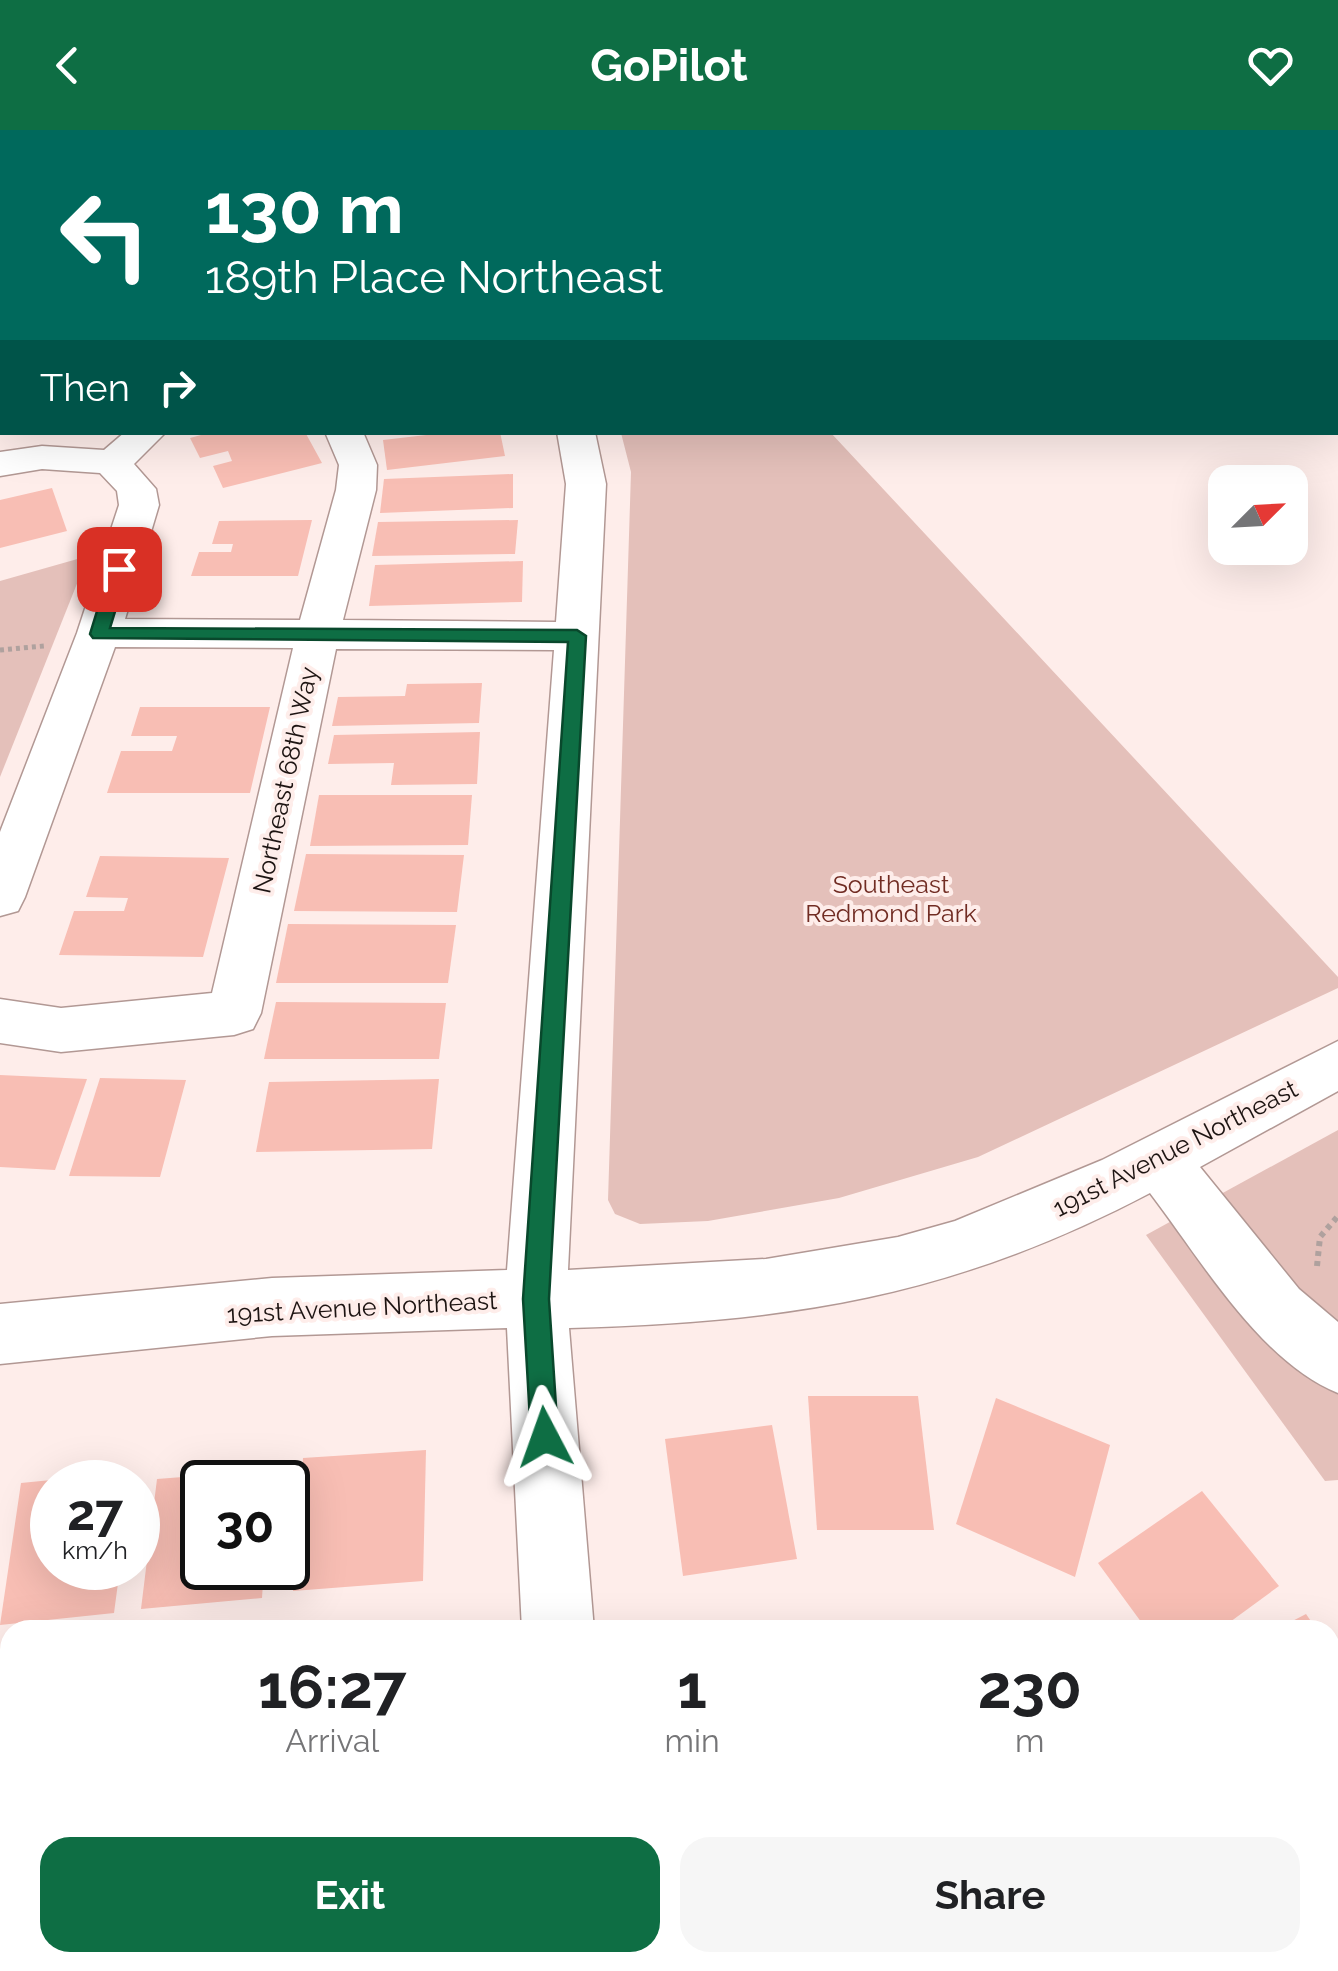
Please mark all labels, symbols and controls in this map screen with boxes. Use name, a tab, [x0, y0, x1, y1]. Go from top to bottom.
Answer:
icon: back	[40, 38, 95, 93]
icon: heart	[1243, 38, 1298, 93]
text: GoPilot	[590, 39, 748, 92]
text: 130 m	[205, 167, 404, 249]
icon: left	[40, 170, 170, 300]
text: 189th Place Northeast	[205, 251, 663, 304]
icon: right	[150, 360, 205, 415]
text: Then	[40, 365, 130, 410]
north arrow	[1208, 465, 1308, 565]
map controls	[1208, 465, 1308, 565]
pin	[77, 527, 162, 612]
icon: arrive	[92, 542, 147, 597]
street label: Northeast 68th Way	[246, 664, 324, 896]
park label: Southeast Redmond Park	[805, 869, 978, 928]
street label: 191st Avenue Northeast	[1048, 1073, 1303, 1223]
street label: 191st Avenue Northeast	[226, 1285, 499, 1329]
position arrow	[493, 1385, 597, 1489]
speed limit sign: 30	[180, 1460, 310, 1590]
text: 27	[67, 1483, 123, 1542]
text: km/h	[62, 1535, 128, 1565]
text: 16:27	[258, 1652, 406, 1722]
text: 1	[677, 1652, 707, 1722]
text: 230	[978, 1652, 1082, 1722]
text: Arrival	[285, 1722, 379, 1759]
text: min	[665, 1722, 720, 1759]
text: m	[1015, 1722, 1045, 1759]
button: Exit	[40, 1837, 660, 1952]
button: Share	[680, 1837, 1300, 1952]

